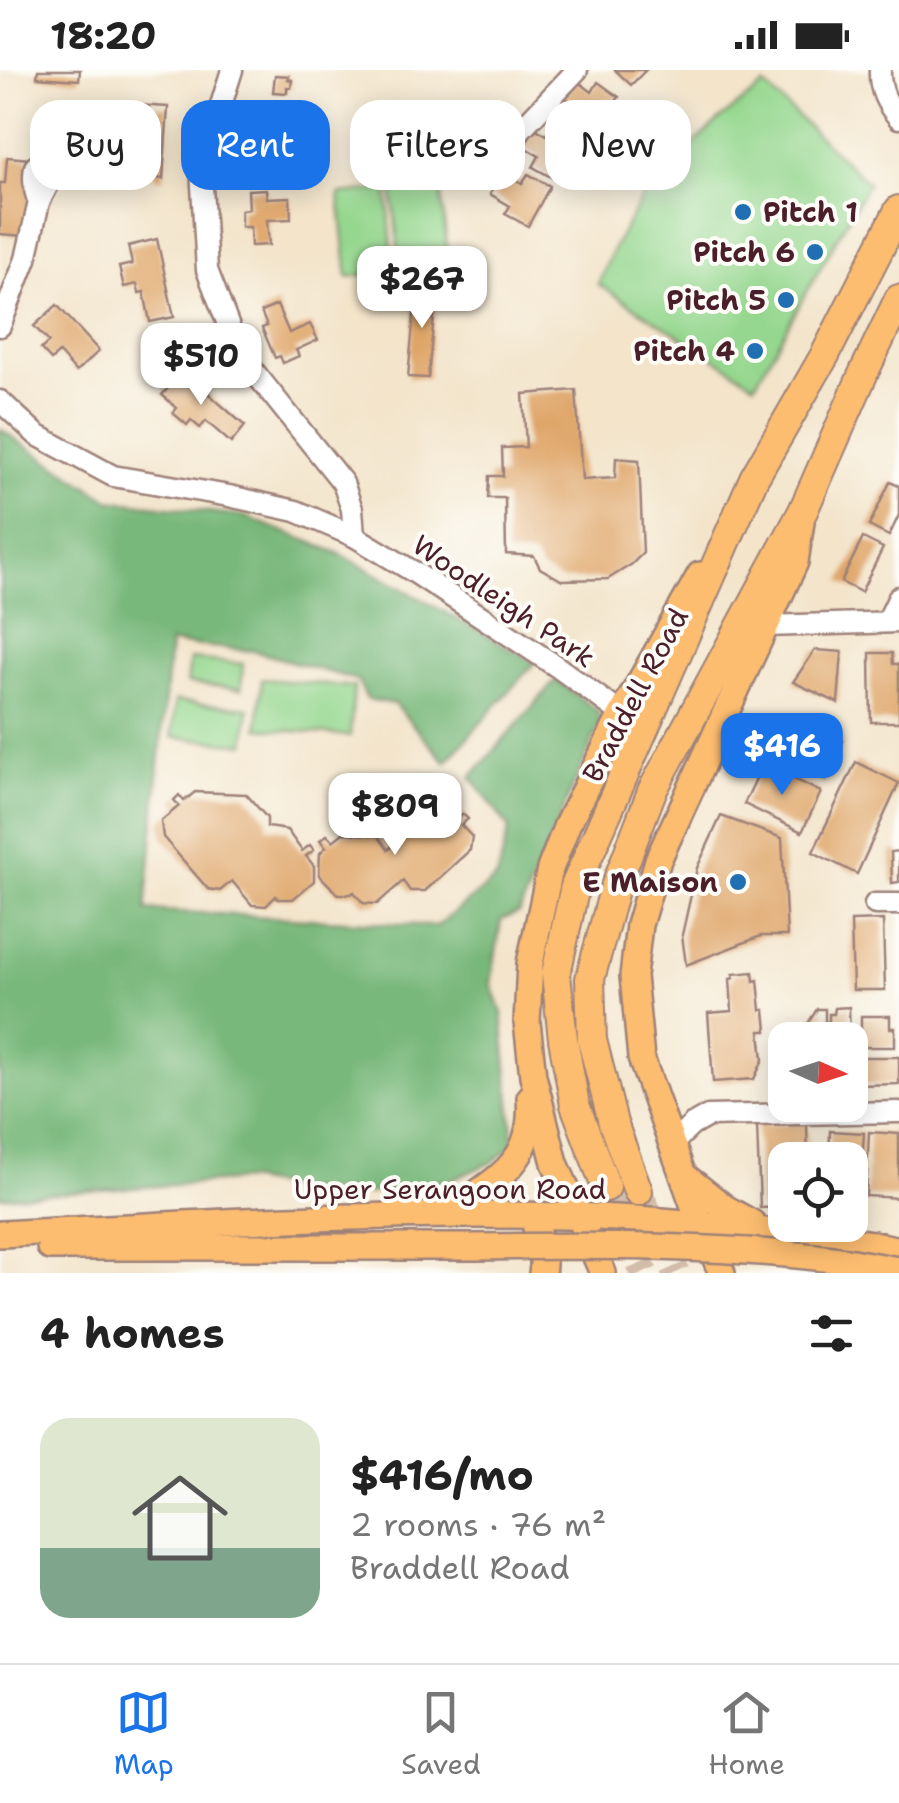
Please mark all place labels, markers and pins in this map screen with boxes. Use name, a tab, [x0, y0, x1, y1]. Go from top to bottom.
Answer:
place label: Pitch 1	[763, 193, 858, 231]
marker: Pitch 1	[732, 201, 754, 223]
place label: Pitch 6	[693, 233, 795, 271]
marker: Pitch 6	[804, 241, 826, 263]
pin: $267	[363, 246, 481, 331]
place label: Pitch 5	[666, 281, 766, 319]
marker: Pitch 5	[775, 289, 797, 311]
pin: $510	[142, 323, 260, 408]
place label: Pitch 4	[633, 332, 735, 370]
marker: Pitch 4	[744, 340, 766, 362]
pin: $416	[723, 713, 841, 798]
pin: $809	[336, 773, 454, 858]
place label: E Maison	[582, 863, 718, 901]
marker: E Maison	[727, 871, 749, 893]

